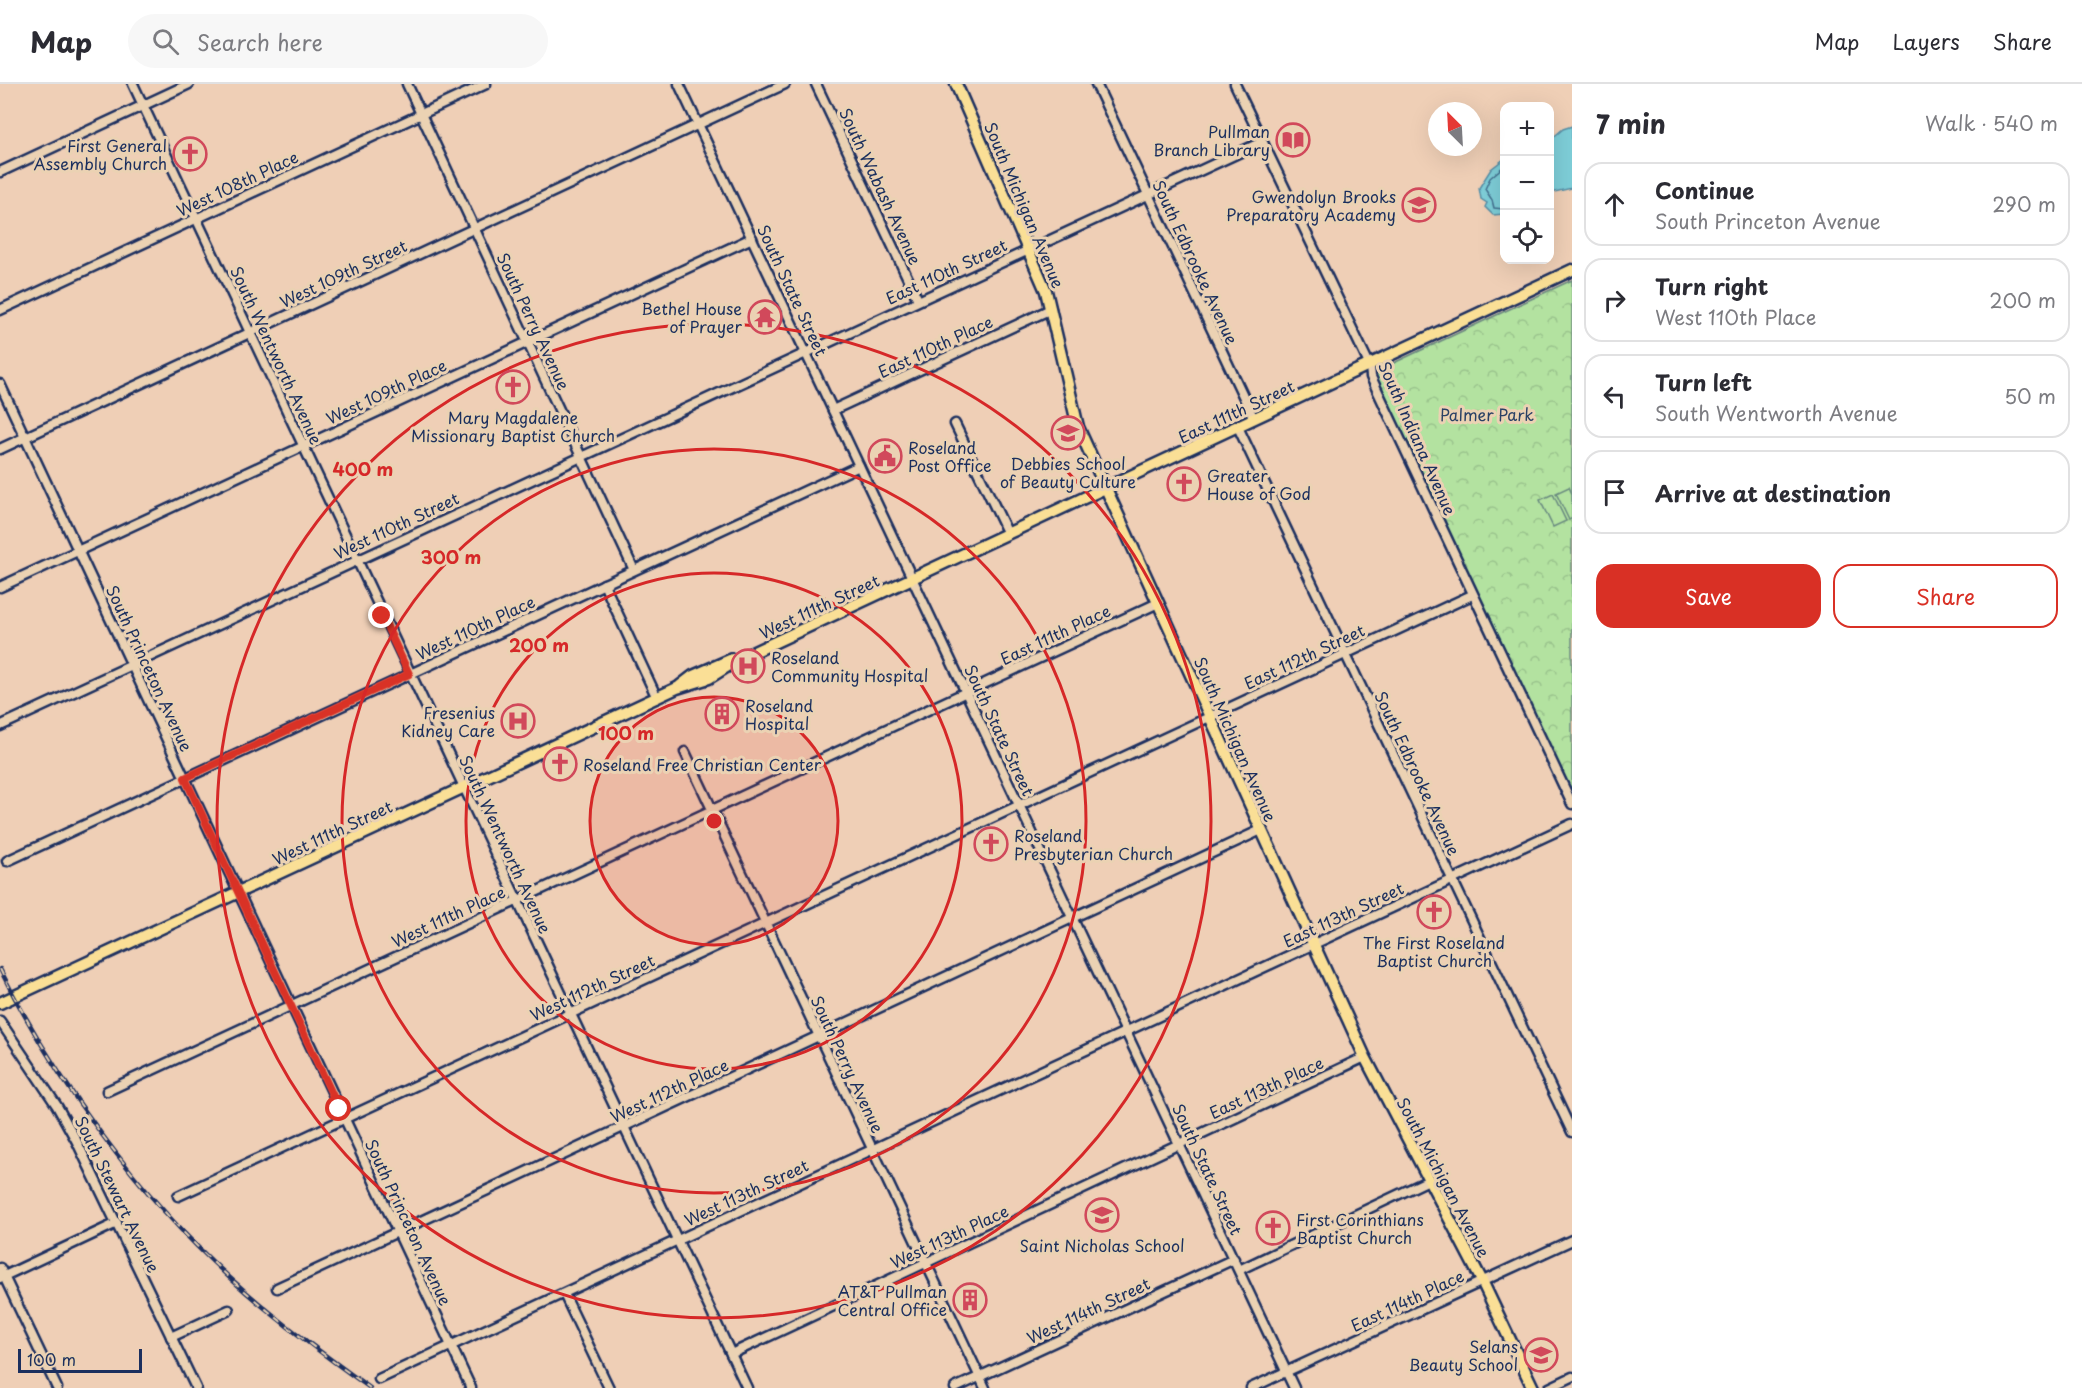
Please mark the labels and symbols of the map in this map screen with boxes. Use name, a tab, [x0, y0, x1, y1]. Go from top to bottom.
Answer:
north arrow	[1428, 102, 1482, 156]
street label: South Wabash Avenue	[834, 104, 928, 268]
street label: South Michigan Avenue	[979, 118, 1071, 292]
place label: Pullman Branch Library	[1153, 119, 1270, 161]
library icon: Pullman Branch Library	[1275, 122, 1311, 158]
place label: First General Assembly Church	[34, 133, 167, 175]
church icon: First General Assembly Church	[172, 136, 208, 172]
street label: West 108th Place	[172, 144, 302, 222]
street label: South Edbrooke Avenue	[1147, 176, 1245, 348]
place label: Gwendolyn Brooks Preparatory Academy	[1226, 184, 1396, 226]
school or university icon: Gwendolyn Brooks Preparatory Academy	[1401, 187, 1437, 223]
street label: South State Street	[752, 221, 834, 360]
street label: East 110th Street	[881, 232, 1011, 310]
street label: West 109th Street	[276, 233, 411, 313]
street label: South Perry Avenue	[492, 249, 576, 394]
street label: South Wentworth Avenue	[225, 262, 329, 448]
place label: Bethel House of Prayer	[641, 296, 743, 338]
temple icon: Bethel House of Prayer	[747, 299, 783, 335]
street label: East 110th Place	[874, 309, 996, 383]
street label: West 109th Place	[322, 353, 450, 429]
street label: South Indiana Avenue	[1373, 357, 1463, 519]
church icon: Mary Magdalene Missionary Baptist Church	[495, 369, 531, 405]
street label: East 111th Street	[1174, 373, 1299, 448]
park label: Palmer Park	[1440, 402, 1534, 426]
place label: Mary Magdalene Missionary Baptist Church	[411, 405, 615, 447]
school or university icon: Debbies School of Beauty Culture	[1050, 415, 1086, 451]
place label: Roseland Post Office	[908, 435, 992, 477]
public building icon: Roseland Post Office	[867, 438, 903, 474]
place label: Debbies School of Beauty Culture	[1000, 451, 1136, 493]
text: 400 m	[333, 455, 393, 482]
place label: Greater House of God	[1207, 463, 1311, 505]
church icon: Greater House of God	[1166, 466, 1202, 502]
street label: West 110th Street	[329, 485, 463, 565]
text: 300 m	[421, 543, 481, 570]
street label: West 111th Street	[755, 567, 883, 644]
street label: South Princeton Avenue	[101, 581, 199, 755]
street label: West 110th Place	[411, 589, 539, 665]
street label: East 111th Place	[996, 598, 1114, 670]
route end	[368, 602, 394, 628]
street label: East 112th Street	[1240, 617, 1369, 695]
text: 200 m	[509, 631, 569, 658]
place label: Roseland Community Hospital	[771, 645, 928, 687]
hospital icon: Roseland Community Hospital	[730, 648, 766, 684]
street label: South Michigan Avenue	[1189, 653, 1283, 825]
street label: South State Street	[959, 661, 1041, 800]
street label: South Edbrooke Avenue	[1369, 687, 1467, 859]
place label: Roseland Hospital	[745, 693, 814, 735]
building icon: Roseland Hospital	[704, 696, 740, 732]
place label: Fresenius Kidney Care	[401, 700, 495, 742]
hospital icon: Fresenius Kidney Care	[500, 703, 536, 739]
text: 100 m	[598, 719, 654, 746]
church icon: Roseland Free Christian Center	[542, 746, 578, 782]
street label: South Wentworth Avenue	[454, 751, 558, 937]
place label: Roseland Free Christian Center	[583, 752, 822, 776]
street label: West 111th Street	[268, 793, 396, 870]
centre of rings	[704, 811, 724, 831]
place label: Roseland Presbyterian Church	[1014, 823, 1173, 865]
church icon: Roseland Presbyterian Church	[973, 826, 1009, 862]
street label: East 113th Street	[1279, 875, 1408, 952]
street label: West 111th Place	[387, 879, 509, 953]
church icon: The First Roseland Baptist Church	[1416, 894, 1452, 930]
place label: The First Roseland Baptist Church	[1363, 930, 1505, 972]
street label: West 112th Street	[526, 947, 659, 1026]
street label: South Perry Avenue	[806, 992, 890, 1137]
street label: East 113th Place	[1205, 1050, 1327, 1124]
street label: West 112th Place	[606, 1052, 732, 1128]
street label: South Michigan Avenue	[1392, 1093, 1496, 1261]
route start	[325, 1095, 351, 1121]
street label: South State Street	[1167, 1100, 1249, 1239]
street label: South Stewart Avenue	[70, 1112, 166, 1277]
street label: South Princeton Avenue	[360, 1135, 458, 1309]
street label: West 113th Street	[680, 1152, 813, 1231]
school or university icon: Saint Nicholas School	[1084, 1197, 1120, 1233]
street label: West 113th Place	[886, 1198, 1012, 1274]
place label: First Corinthians Baptist Church	[1296, 1207, 1424, 1249]
church icon: First Corinthians Baptist Church	[1255, 1210, 1291, 1246]
place label: Saint Nicholas School	[1019, 1233, 1185, 1257]
street label: East 114th Place	[1346, 1263, 1468, 1337]
street label: West 114th Street	[1022, 1271, 1154, 1349]
place label: AT&T Pullman Central Office	[837, 1279, 947, 1321]
building icon: AT&T Pullman Central Office	[952, 1282, 988, 1318]
place label: Selans Beauty School	[1408, 1334, 1518, 1376]
school or university icon: Selans Beauty School	[1523, 1337, 1559, 1373]
scale bar	[18, 1346, 142, 1374]

